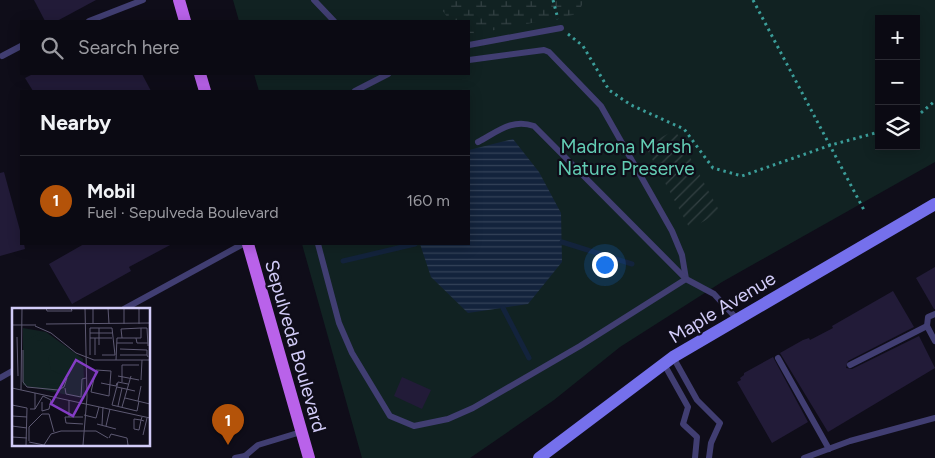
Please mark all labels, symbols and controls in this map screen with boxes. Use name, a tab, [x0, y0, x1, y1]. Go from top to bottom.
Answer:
map controls	[875, 15, 920, 150]
button: +	[875, 15, 920, 60]
search box	[20, 20, 470, 75]
icon: search	[38, 34, 66, 62]
text: Search here	[78, 36, 180, 59]
button: −	[875, 60, 920, 105]
button: layers	[875, 105, 920, 150]
text: Nearby	[40, 110, 111, 135]
park label: Madrona Marsh Nature Preserve	[557, 135, 695, 180]
text: Mobil	[87, 180, 135, 203]
text: 1	[53, 191, 59, 210]
text: 160 m	[407, 191, 450, 210]
text: Fuel · Sepulveda Boulevard	[87, 203, 279, 222]
your location	[592, 252, 618, 278]
street label: Sepulveda Boulevard	[260, 257, 331, 435]
street label: Maple Avenue	[665, 267, 780, 348]
inset map	[12, 308, 150, 446]
pin: 1	[212, 404, 244, 445]

